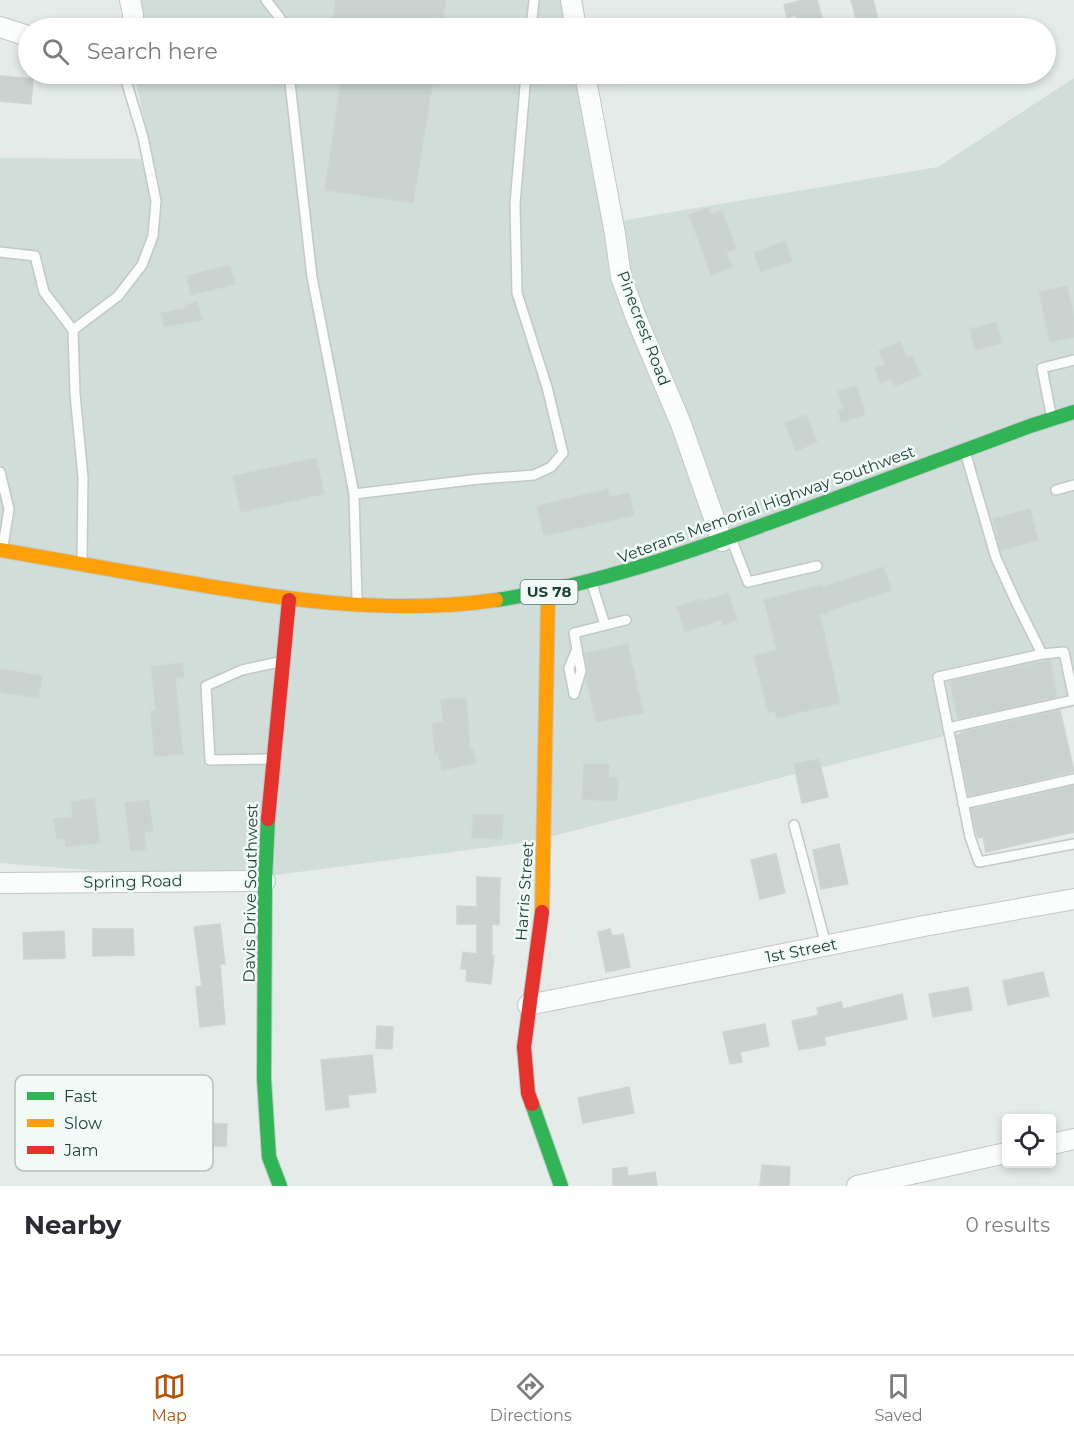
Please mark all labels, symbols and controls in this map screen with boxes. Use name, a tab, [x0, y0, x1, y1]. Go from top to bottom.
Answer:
search box	[18, 18, 1056, 84]
icon: search	[39, 35, 72, 68]
text: Search here	[87, 38, 218, 65]
street label: Pinecrest Road	[613, 268, 674, 388]
street label: Veterans Memorial Highway Southwest	[615, 442, 918, 567]
road number: US 78	[520, 580, 578, 604]
street label: Davis Drive Southwest	[239, 803, 262, 983]
street label: Harris Street	[512, 840, 537, 941]
street label: Spring Road	[83, 871, 183, 892]
street label: 1st Street	[764, 934, 839, 967]
legend	[15, 1075, 213, 1171]
text: Fast	[64, 1087, 98, 1106]
text: Slow	[64, 1114, 102, 1133]
map controls	[1002, 1114, 1056, 1168]
button: locate	[1002, 1114, 1056, 1168]
text: Jam	[63, 1141, 98, 1160]
text: Nearby	[24, 1209, 121, 1241]
text: 0 results	[965, 1213, 1050, 1237]
tab: Map	[151, 1370, 187, 1425]
tab: Directions	[490, 1370, 572, 1425]
tab: Saved	[875, 1370, 923, 1425]

